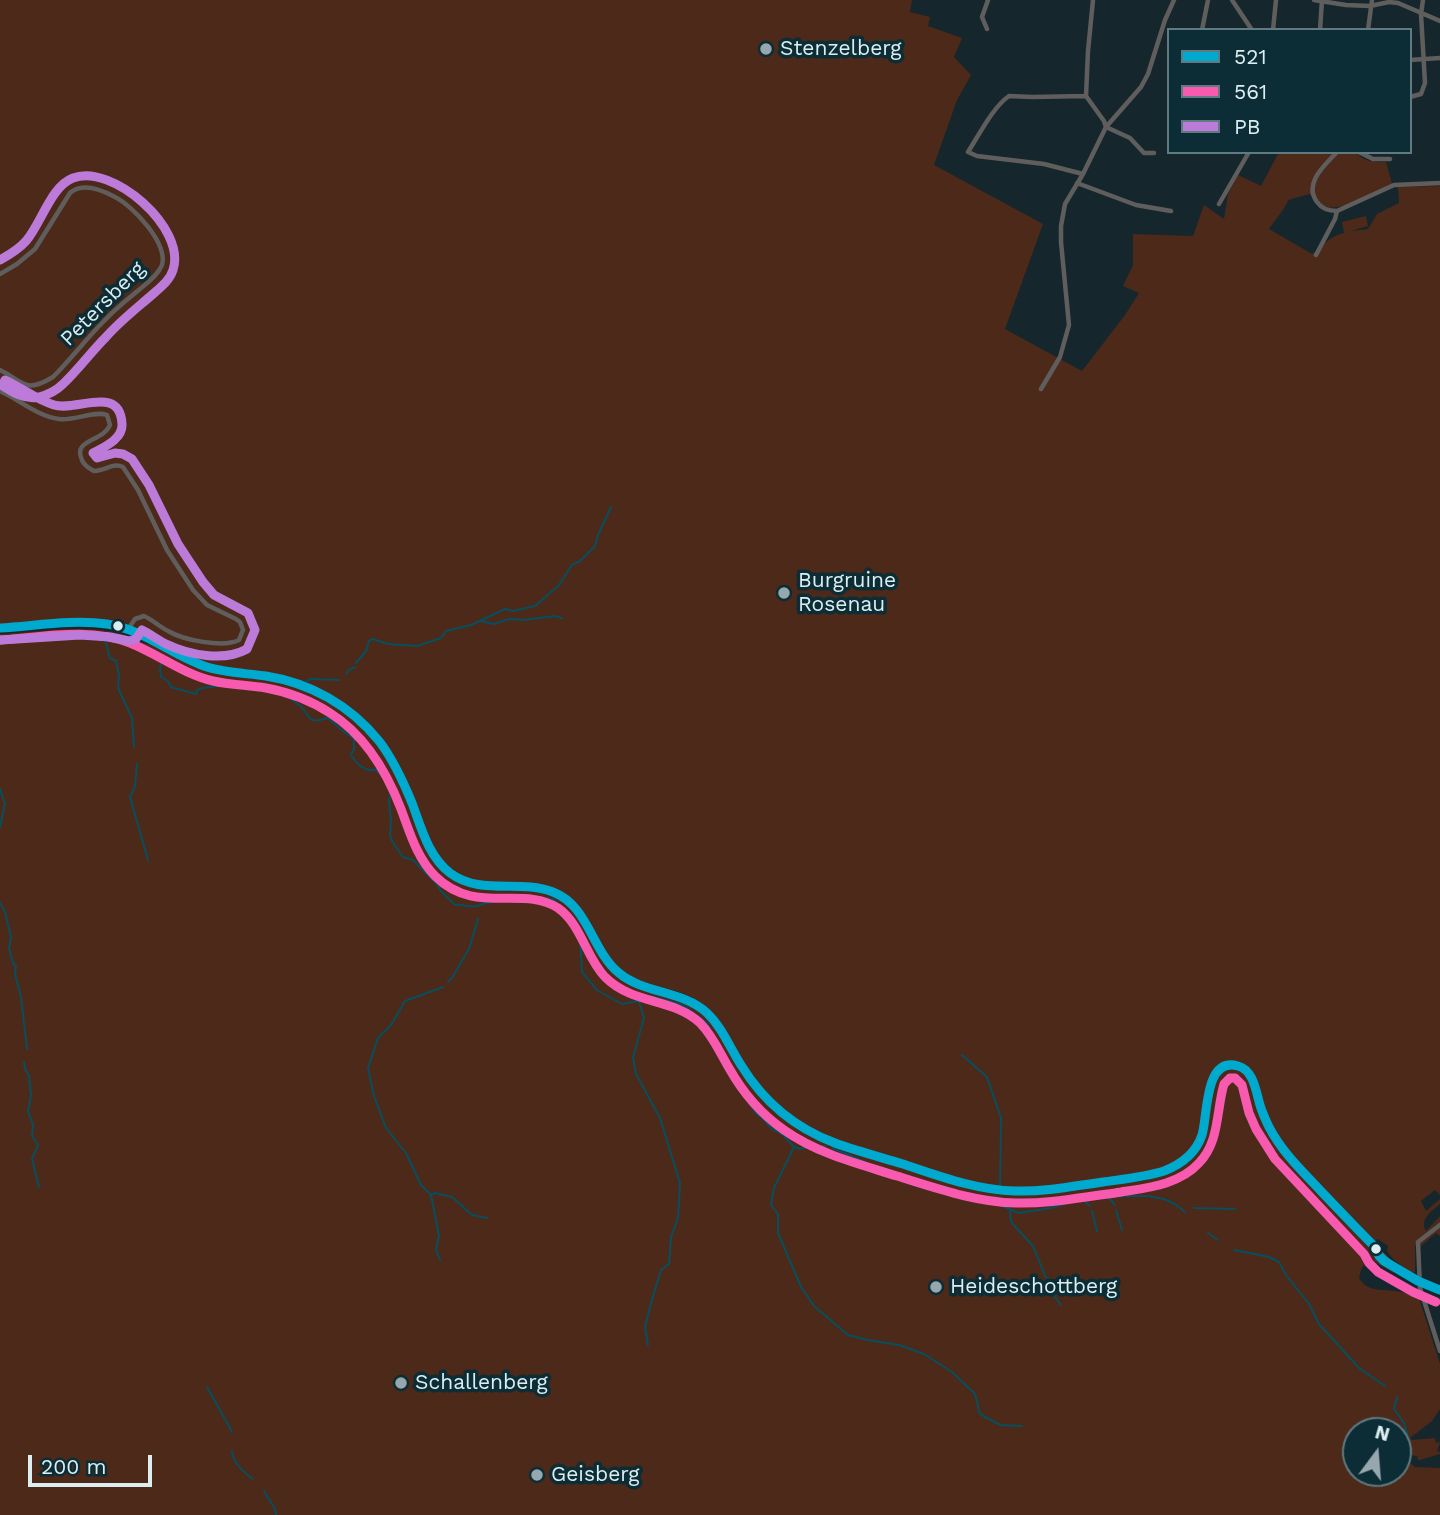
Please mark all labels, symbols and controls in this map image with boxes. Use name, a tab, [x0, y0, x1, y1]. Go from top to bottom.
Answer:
legend	[1167, 28, 1412, 154]
place label: Stenzelberg	[780, 36, 901, 62]
marker: Stenzelberg	[758, 41, 774, 57]
text: 521	[1234, 44, 1267, 69]
text: 561	[1234, 79, 1267, 104]
text: PB	[1234, 114, 1261, 139]
street label: Petersberg	[56, 257, 150, 351]
place label: Burgruine Rosenau	[798, 568, 896, 618]
marker: Burgruine Rosenau	[776, 585, 792, 601]
unlabelled marker	[111, 619, 125, 633]
unlabelled marker	[1369, 1242, 1383, 1256]
place label: Heideschottberg	[950, 1274, 1117, 1300]
marker: Heideschottberg	[928, 1279, 944, 1295]
place label: Schallenberg	[415, 1370, 548, 1396]
marker: Schallenberg	[393, 1375, 409, 1391]
north arrow	[1342, 1417, 1412, 1487]
text: N	[1372, 1420, 1392, 1446]
scale bar	[32, 1442, 156, 1486]
text: 200 m	[41, 1454, 107, 1479]
place label: Geisberg	[551, 1462, 639, 1488]
marker: Geisberg	[529, 1467, 545, 1483]

